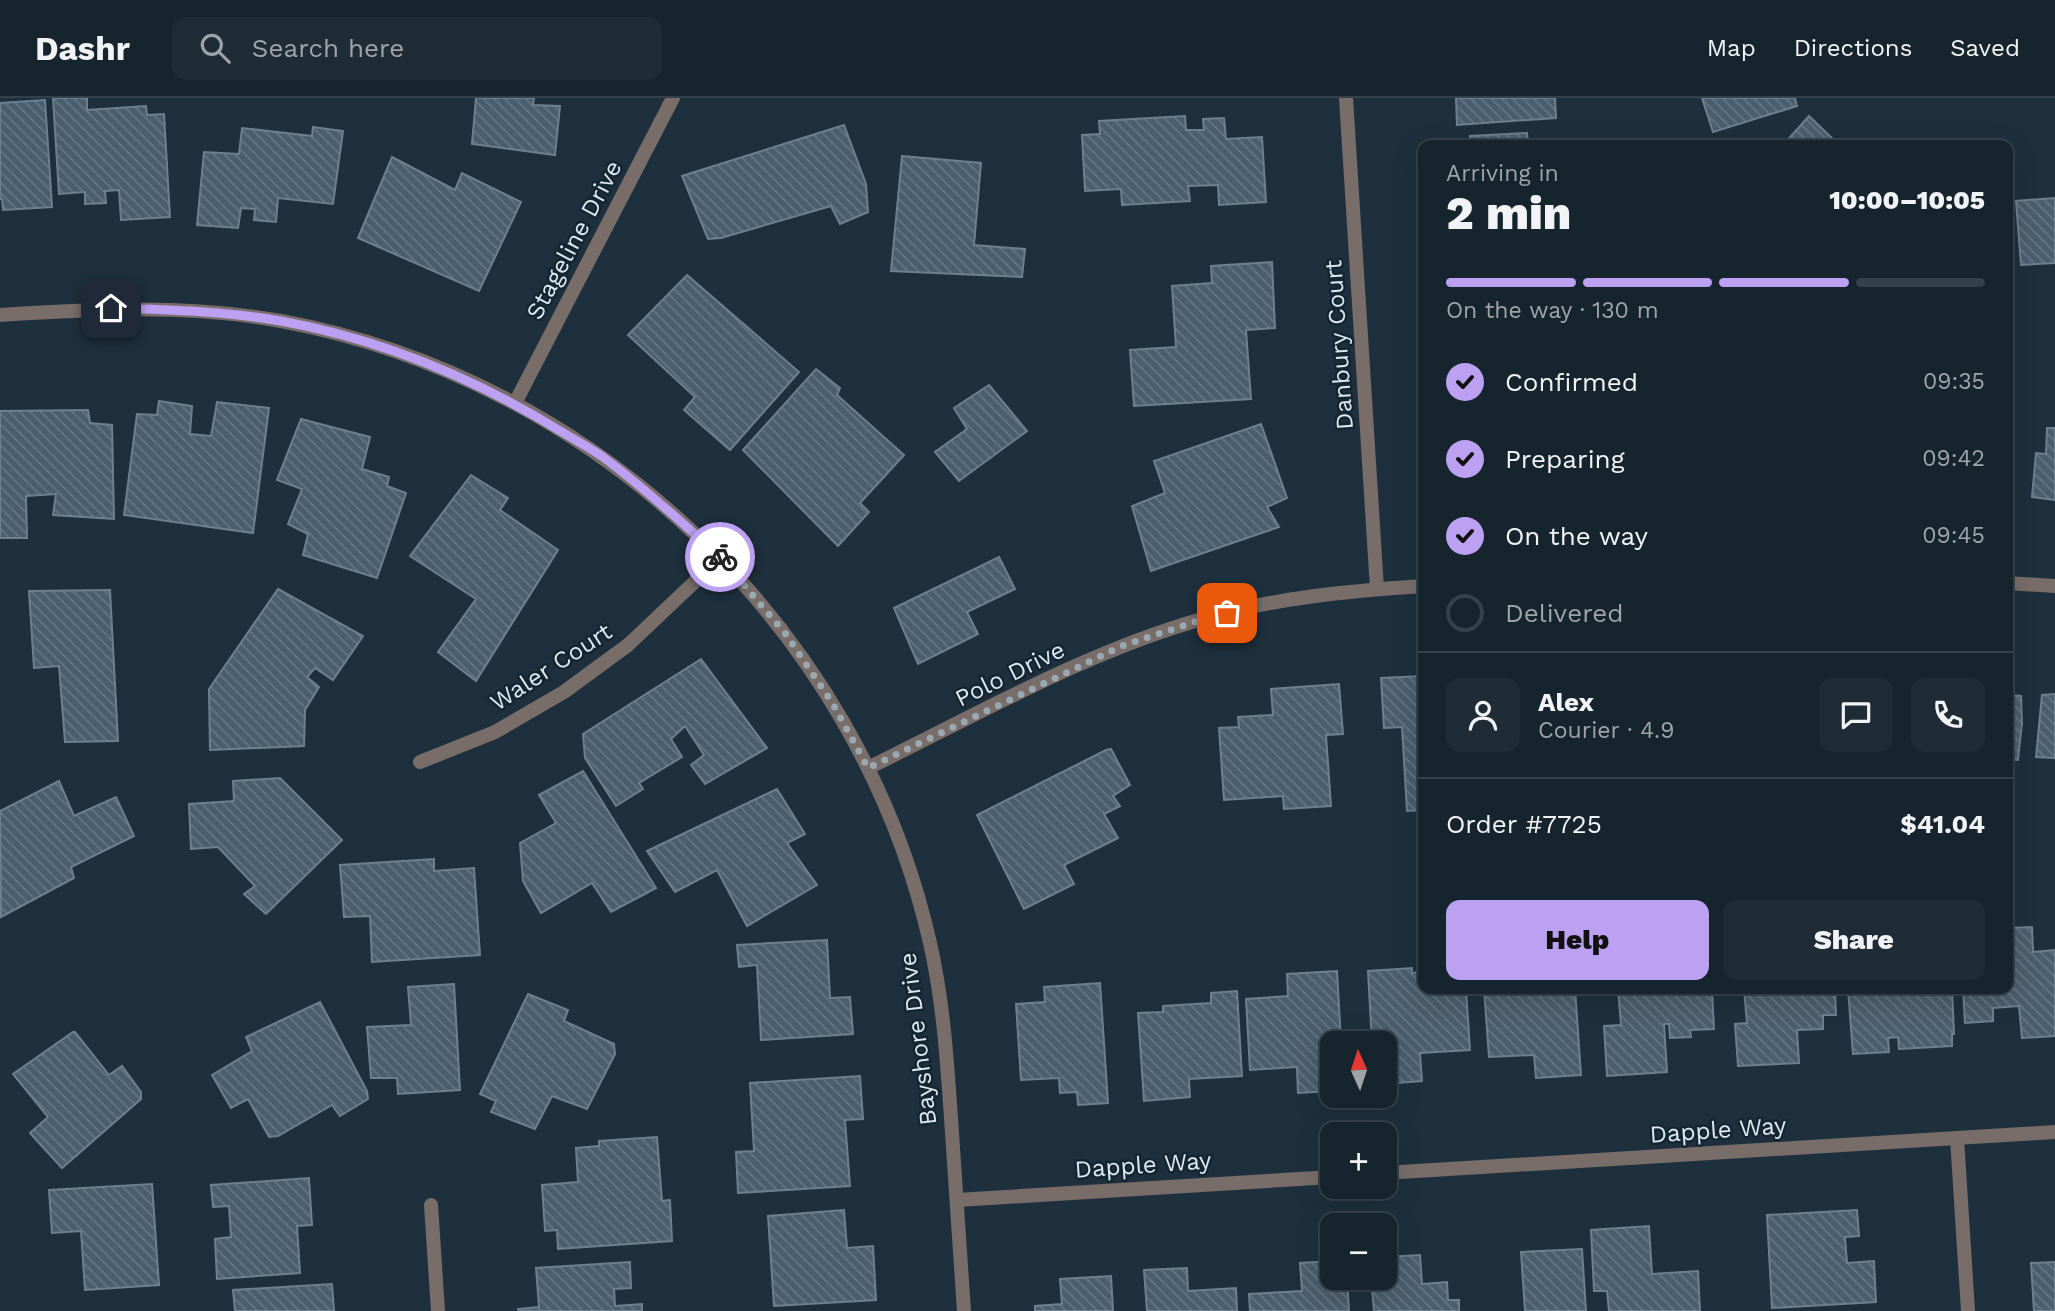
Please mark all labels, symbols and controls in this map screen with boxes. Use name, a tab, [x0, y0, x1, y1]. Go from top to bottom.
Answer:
search box	[172, 17, 662, 80]
text: Dashr	[35, 29, 130, 68]
icon: search	[196, 29, 234, 67]
text: Search here	[252, 33, 404, 63]
text: Map	[1707, 34, 1756, 62]
text: Directions	[1794, 34, 1912, 62]
text: Saved	[1950, 34, 2020, 62]
street label: Stageline Drive	[520, 156, 628, 324]
text: Arriving in	[1446, 160, 1559, 187]
text: 10:00–10:05	[1829, 185, 1985, 215]
text: 2 min	[1446, 186, 1571, 240]
street label: Danbury Court	[1319, 259, 1359, 431]
pin	[81, 278, 141, 338]
icon: home	[92, 289, 130, 327]
text: On the way · 130 m	[1446, 297, 1659, 324]
icon: check	[1446, 363, 1484, 401]
text: Confirmed	[1505, 367, 1638, 397]
text: 09:35	[1923, 368, 1985, 395]
icon: check	[1446, 440, 1484, 478]
text: Preparing	[1505, 444, 1625, 474]
text: 09:42	[1922, 445, 1985, 472]
icon: check	[1446, 517, 1484, 555]
text: On the way	[1505, 521, 1648, 551]
courier	[685, 522, 755, 592]
text: 09:45	[1922, 522, 1985, 549]
icon: bike	[701, 538, 739, 576]
pin	[1197, 583, 1257, 643]
icon: bag	[1208, 594, 1246, 632]
text: Delivered	[1505, 598, 1624, 628]
street label: Waler Court	[485, 617, 617, 717]
street label: Polo Drive	[951, 635, 1069, 713]
button: person	[1446, 678, 1520, 752]
button: chat	[1819, 678, 1893, 752]
button: phone	[1911, 678, 1985, 752]
text: Alex	[1538, 687, 1594, 717]
text: Courier · 4.9	[1538, 717, 1674, 744]
text: Order #7725	[1446, 809, 1602, 839]
text: $41.04	[1900, 809, 1985, 839]
button: Help	[1446, 900, 1709, 980]
button: Share	[1723, 900, 1985, 980]
street label: Bayshore Drive	[894, 951, 942, 1127]
north arrow	[1320, 1031, 1396, 1108]
map controls	[1320, 1031, 1397, 1290]
street label: Dapple Way	[1649, 1111, 1788, 1149]
button: +	[1320, 1122, 1397, 1199]
street label: Dapple Way	[1074, 1146, 1213, 1184]
button: −	[1320, 1213, 1397, 1290]

